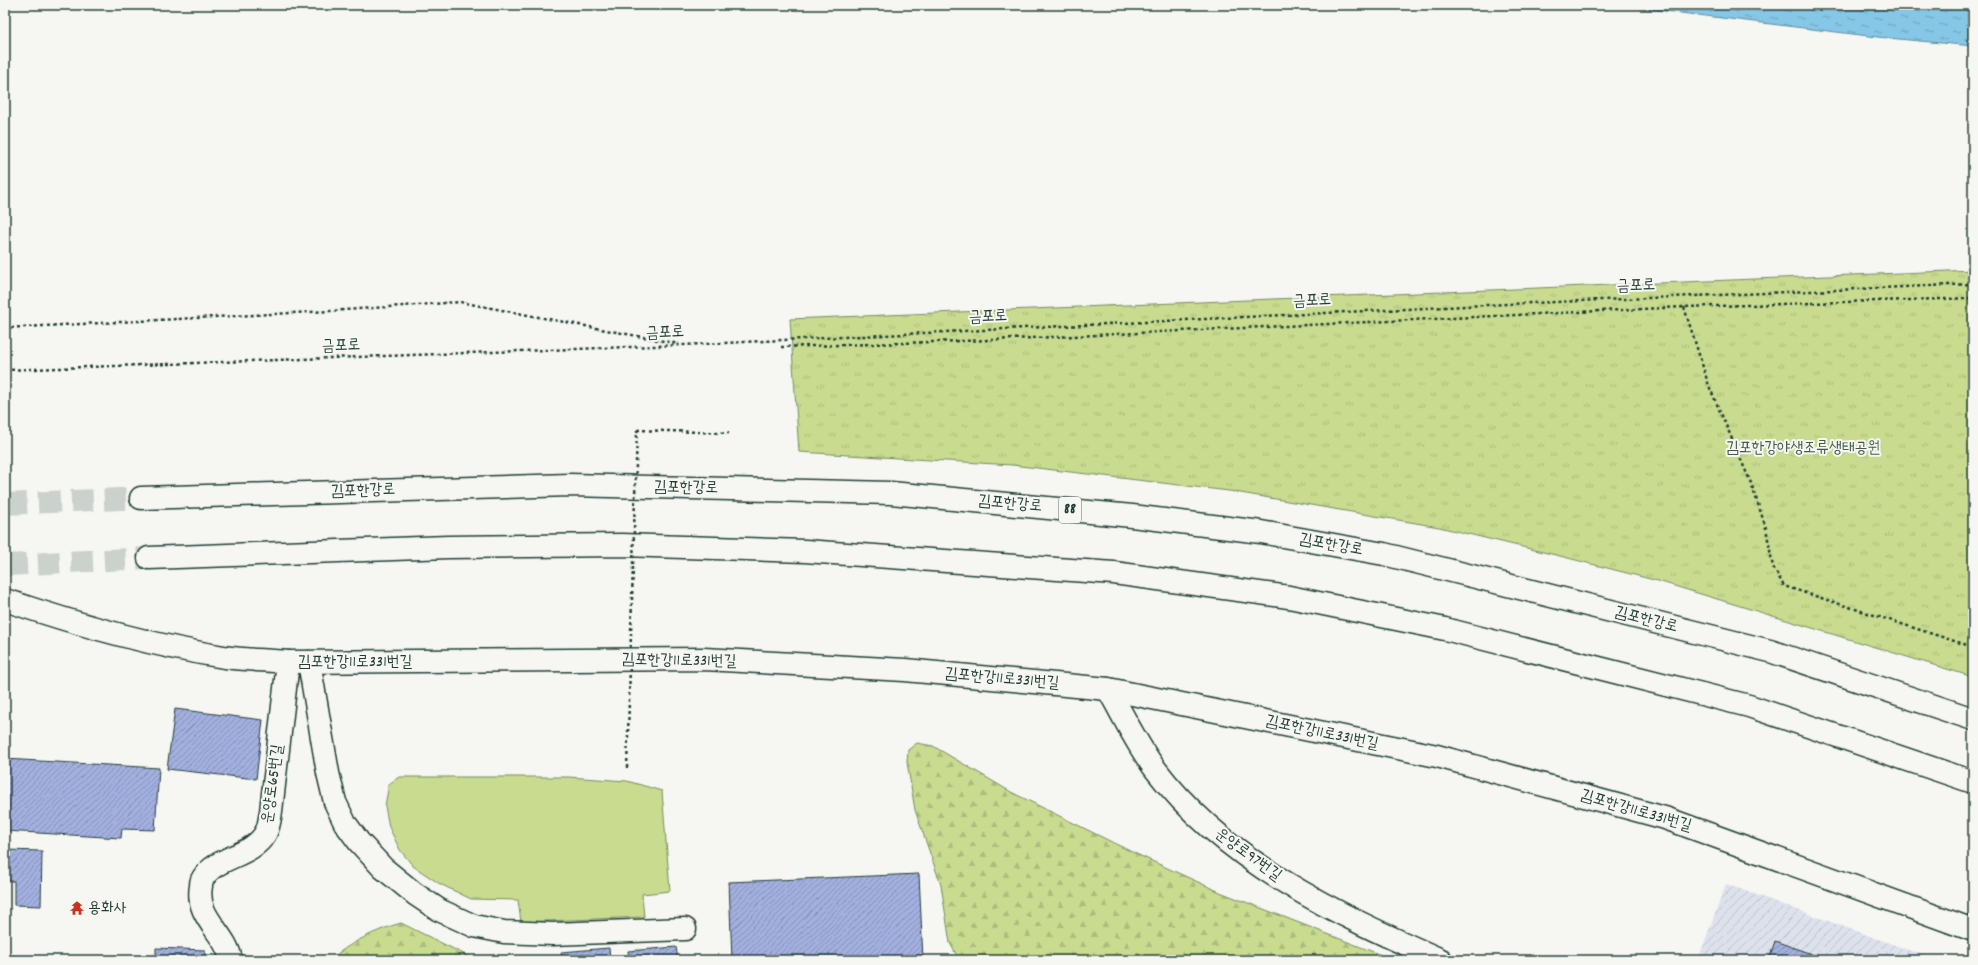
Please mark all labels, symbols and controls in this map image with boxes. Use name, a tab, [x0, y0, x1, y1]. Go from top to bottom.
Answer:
street label: 금포로	[1616, 274, 1656, 298]
street label: 금포로	[1292, 289, 1332, 313]
street label: 금포로	[968, 305, 1008, 329]
street label: 금포로	[645, 321, 685, 345]
street label: 금포로	[321, 334, 361, 358]
park label: 김포한강야생조류생태공원	[1726, 437, 1880, 460]
street label: 김포한강로	[654, 476, 718, 500]
street label: 김포한강로	[330, 478, 396, 504]
street label: 김포한강로	[977, 490, 1043, 518]
road number: 88	[1059, 497, 1081, 523]
street label: 김포한강로	[1297, 528, 1365, 562]
street label: 김포한강로	[1612, 601, 1680, 639]
street label: 김포한강11로331번길	[621, 648, 737, 674]
street label: 김포한강11로331번길	[298, 651, 413, 674]
street label: 김포한강11로331번길	[944, 663, 1060, 695]
street label: 김포한강11로331번길	[1263, 710, 1381, 756]
street label: 운양로65번길	[256, 743, 290, 825]
street label: 김포한강11로331번길	[1578, 784, 1694, 838]
street label: 운양로97번길	[1210, 823, 1286, 887]
place label: 용화사	[88, 897, 127, 920]
temple icon: 용화사	[69, 900, 85, 916]

